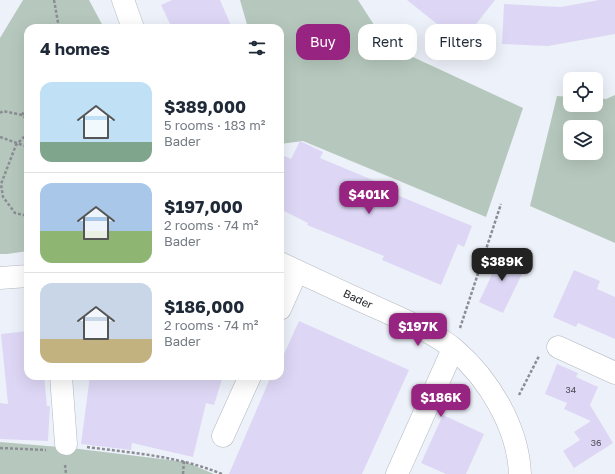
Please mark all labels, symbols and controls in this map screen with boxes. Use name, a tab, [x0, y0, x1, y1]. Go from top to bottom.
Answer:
chip: Buy	[296, 24, 350, 60]
chip: Rent	[358, 24, 417, 60]
chip: Filters	[425, 24, 496, 60]
icon: filters	[246, 37, 268, 59]
text: 4 homes	[40, 38, 110, 59]
map controls	[563, 72, 603, 160]
button: locate	[563, 72, 603, 112]
text: $389,000	[164, 96, 246, 117]
icon: home	[72, 98, 120, 146]
text: 5 rooms · 183 m²	[164, 117, 265, 133]
button: layers	[563, 120, 603, 160]
text: Bader	[164, 133, 201, 149]
pin: $401K	[341, 181, 397, 215]
text: $401K	[348, 186, 390, 202]
text: $197,000	[164, 196, 243, 217]
icon: home	[72, 199, 120, 247]
text: 2 rooms · 74 m²	[164, 217, 258, 233]
text: Bader	[164, 233, 201, 249]
pin: $389K	[474, 248, 530, 282]
text: $389K	[481, 253, 523, 269]
street label: Bader	[341, 286, 376, 311]
text: $186,000	[164, 296, 244, 317]
icon: home	[72, 299, 120, 347]
pin: $197K	[390, 313, 446, 347]
text: 2 rooms · 74 m²	[164, 317, 258, 333]
text: $197K	[398, 318, 438, 334]
text: Bader	[164, 333, 201, 349]
pin: $186K	[413, 384, 469, 418]
house number: 34	[566, 384, 577, 395]
text: $186K	[420, 389, 462, 405]
house number: 36	[591, 437, 601, 448]

